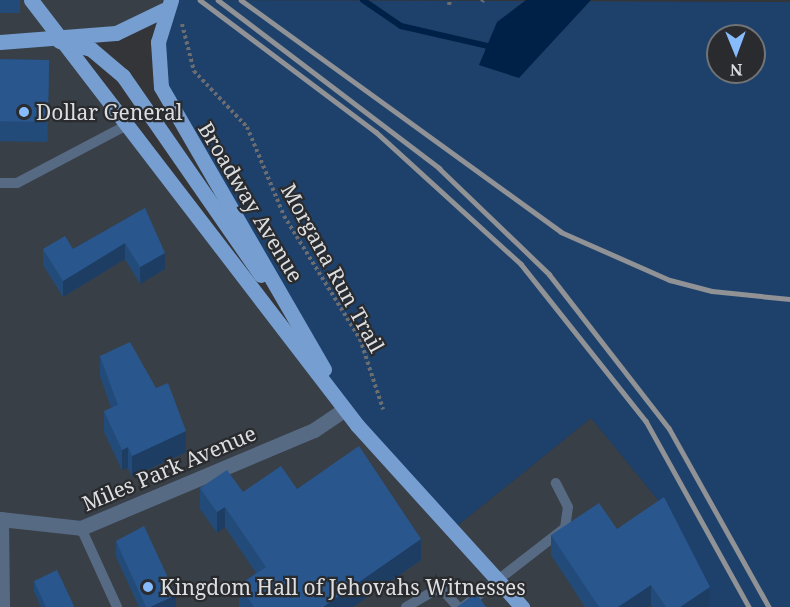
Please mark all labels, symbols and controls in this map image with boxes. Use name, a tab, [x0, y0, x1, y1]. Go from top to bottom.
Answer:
north arrow	[706, 24, 766, 84]
text: N	[730, 59, 743, 81]
place label: Dollar General	[36, 99, 182, 125]
marker: Dollar General	[17, 105, 31, 119]
street label: Broadway Avenue	[193, 117, 309, 287]
street label: Morgana Run Trail	[276, 179, 390, 357]
street label: Miles Park Avenue	[78, 420, 260, 516]
place label: Kingdom Hall of Jehovahs Witnesses	[160, 574, 526, 600]
marker: Kingdom Hall of Jehovahs Witnesses	[141, 580, 155, 594]

